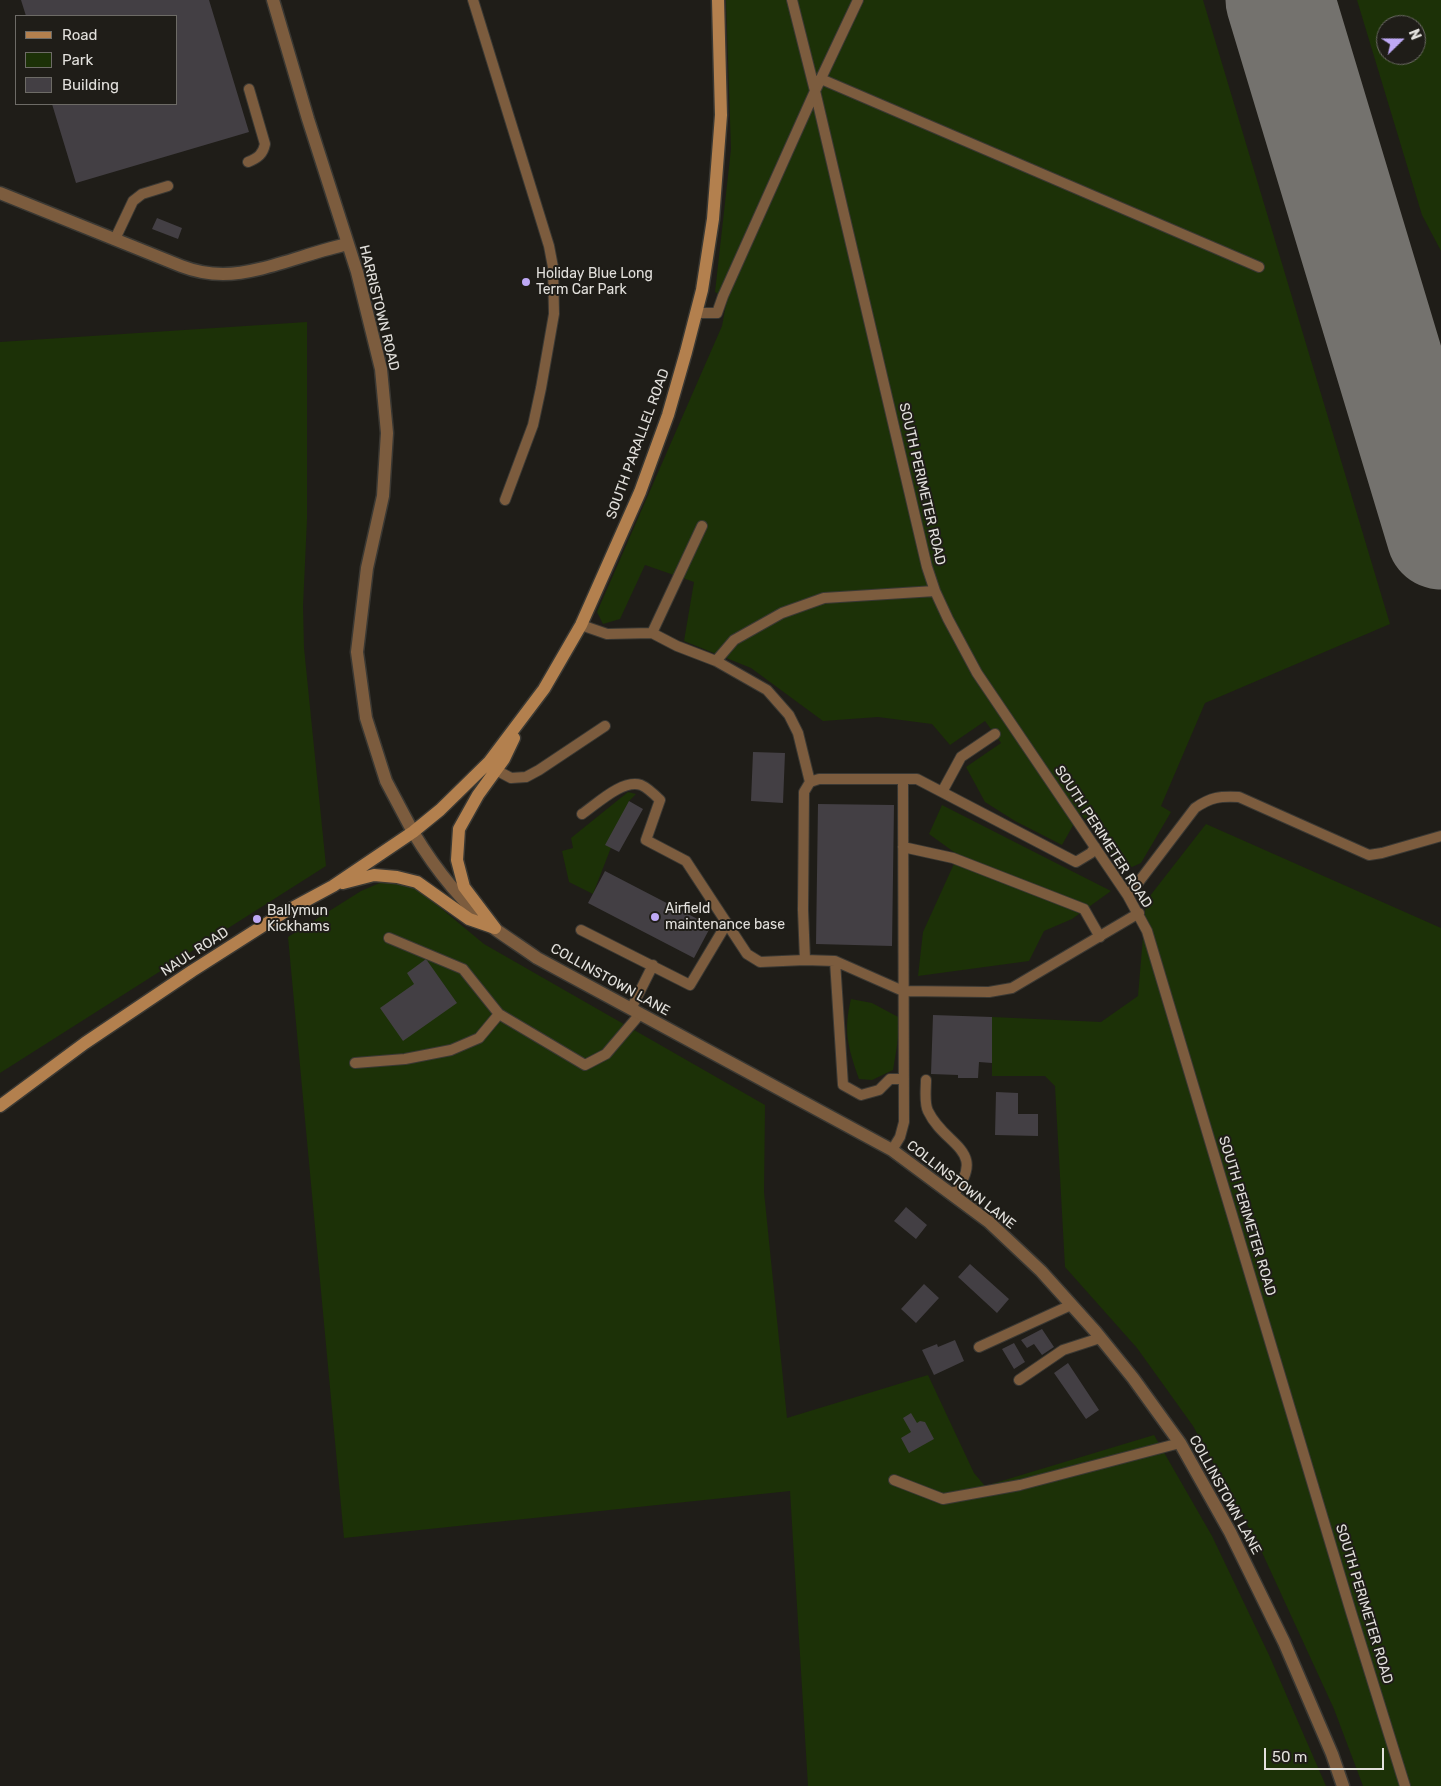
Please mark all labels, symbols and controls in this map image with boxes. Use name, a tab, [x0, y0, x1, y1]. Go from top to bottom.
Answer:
legend	[15, 15, 178, 105]
north arrow	[1376, 15, 1426, 65]
text: Road	[62, 26, 98, 44]
text: N	[1405, 27, 1424, 42]
text: Park	[62, 51, 93, 69]
text: Building	[62, 76, 119, 94]
street label: HARRISTOWN ROAD	[355, 243, 403, 373]
place label: Holiday Blue Long Term Car Park	[536, 266, 653, 298]
marker: Holiday Blue Long Term Car Park	[520, 276, 532, 288]
street label: SOUTH PARALLEL ROAD	[603, 366, 673, 522]
street label: SOUTH PERIMETER ROAD	[895, 401, 949, 567]
street label: SOUTH PERIMETER ROAD	[1051, 763, 1155, 911]
place label: Airfield maintenance base	[665, 901, 785, 934]
place label: Ballymun Kickhams	[267, 903, 330, 936]
marker: Airfield maintenance base	[649, 911, 661, 923]
marker: Ballymun Kickhams	[251, 913, 263, 925]
street label: NAUL ROAD	[158, 924, 232, 980]
street label: COLLINSTOWN LANE	[547, 940, 673, 1020]
street label: SOUTH PERIMETER ROAD	[1215, 1134, 1279, 1298]
street label: COLLINSTOWN LANE	[903, 1137, 1019, 1233]
street label: COLLINSTOWN LANE	[1185, 1432, 1265, 1558]
street label: SOUTH PERIMETER ROAD	[1332, 1522, 1396, 1686]
scale bar	[1266, 1738, 1386, 1770]
text: 50 m	[1272, 1748, 1307, 1766]

